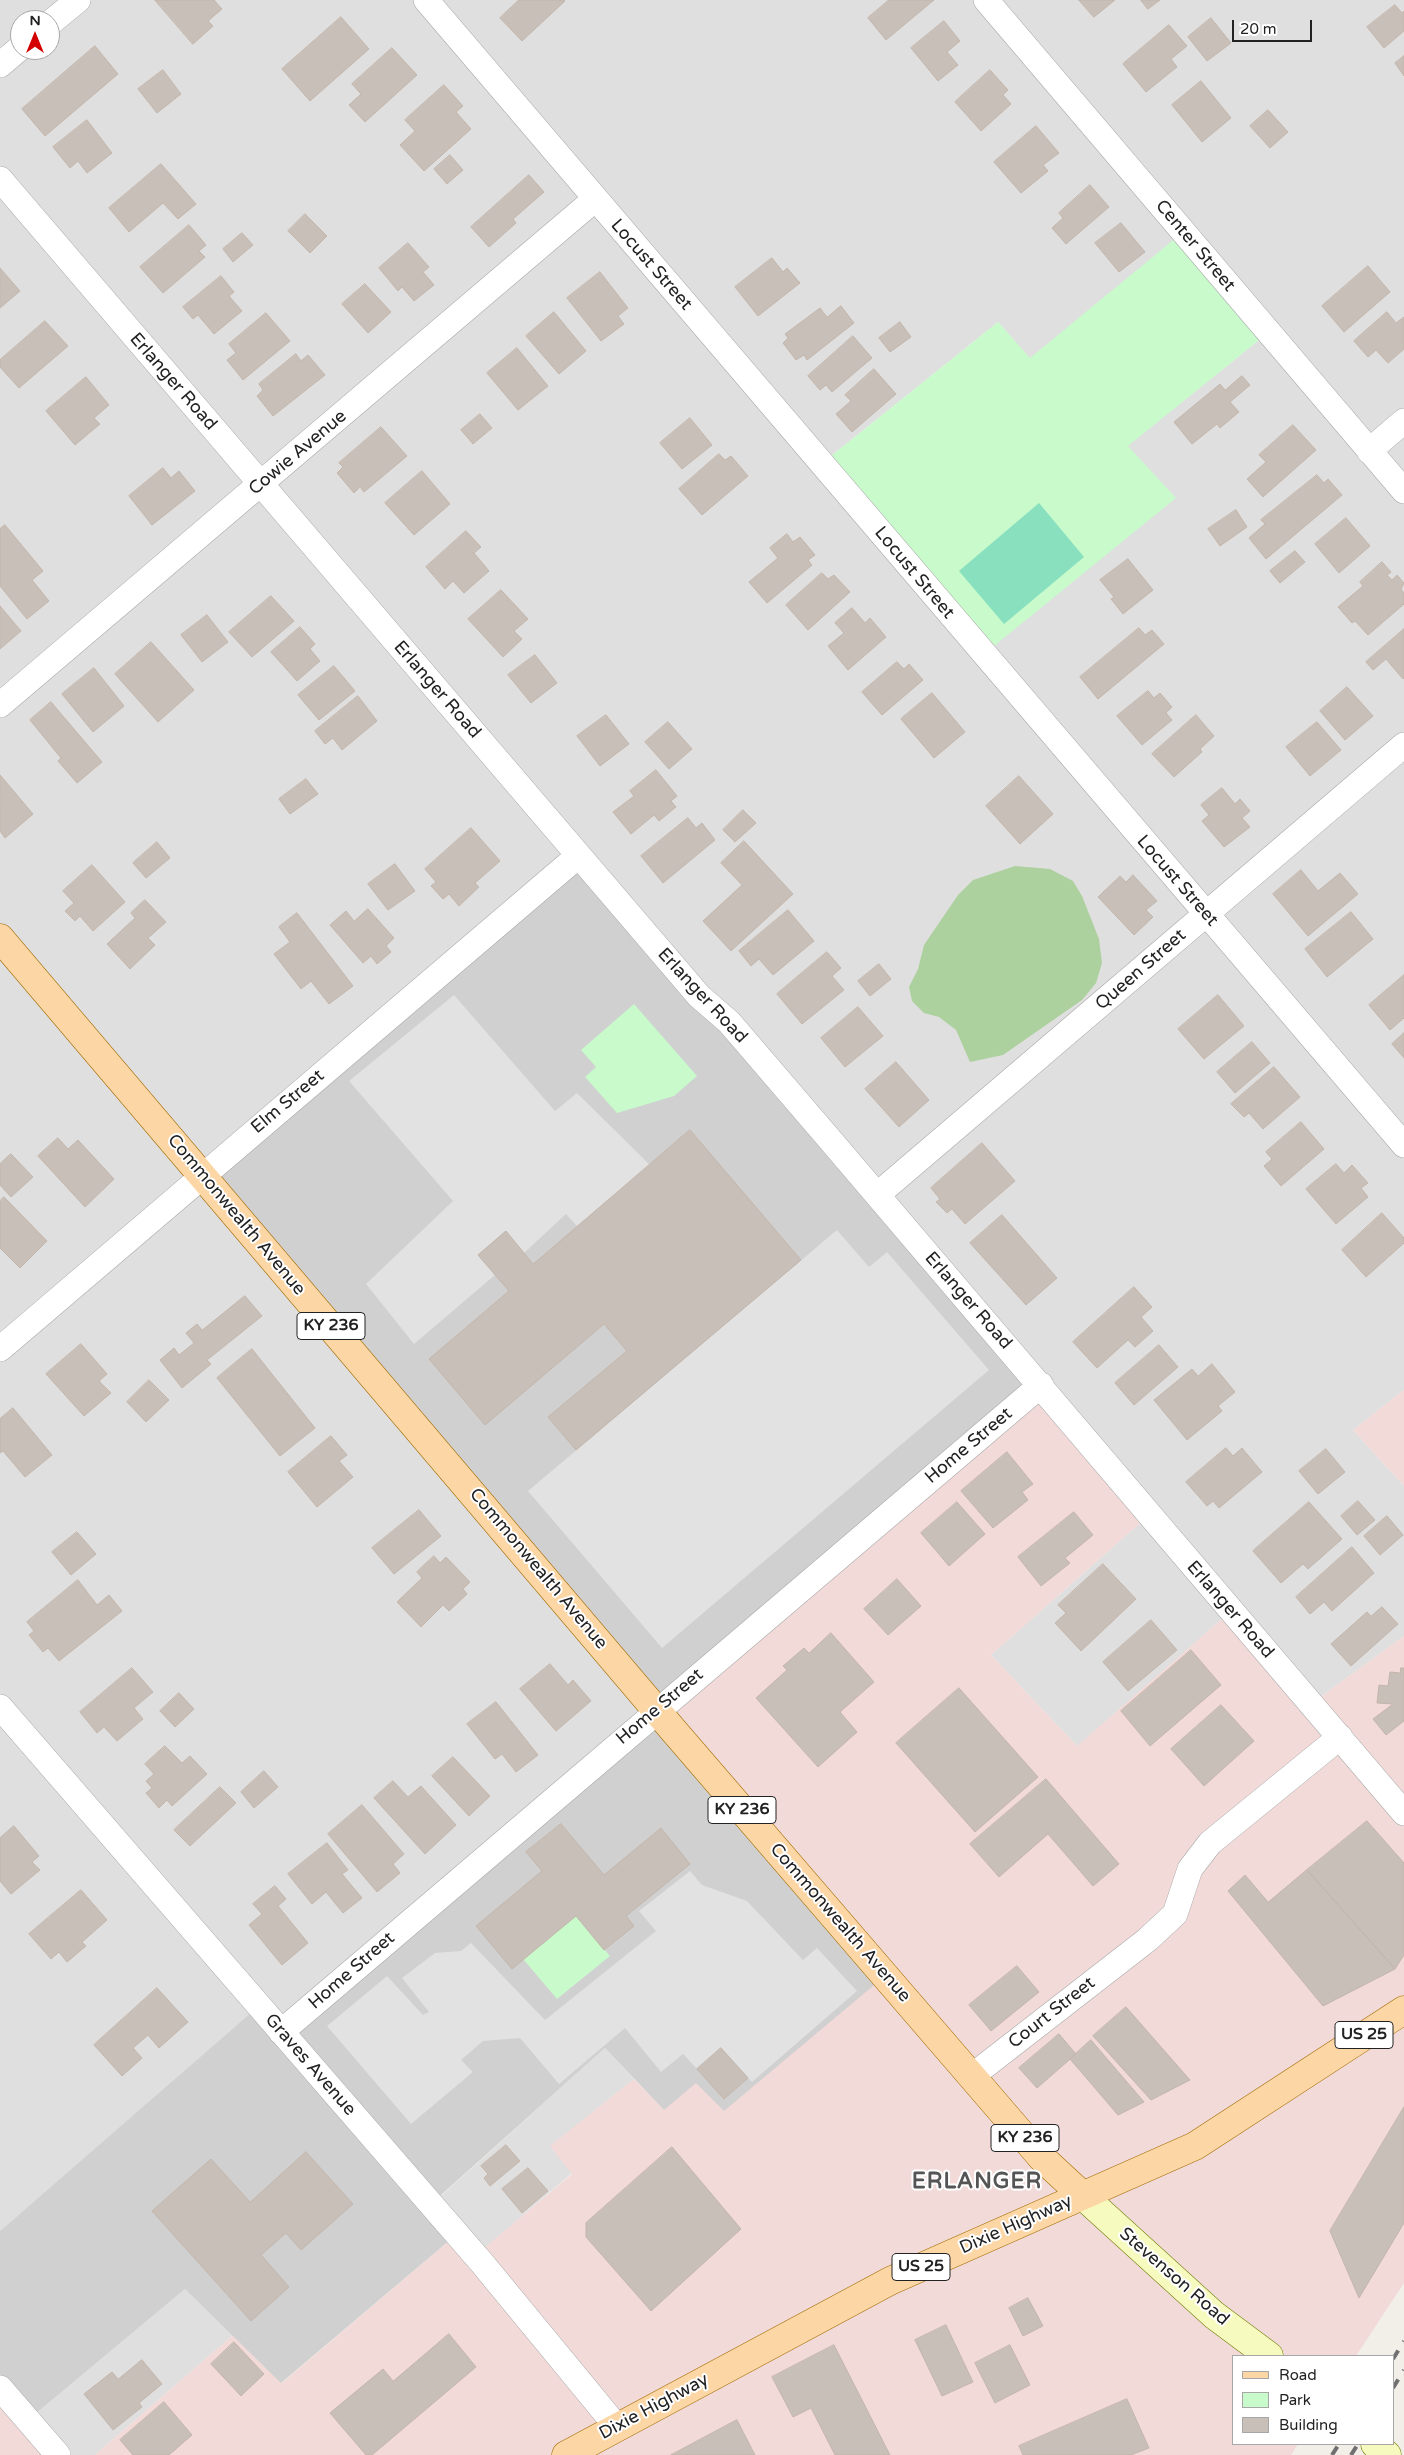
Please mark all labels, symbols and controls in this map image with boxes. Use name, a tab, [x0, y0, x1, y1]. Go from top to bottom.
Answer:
north arrow	[10, 10, 60, 60]
scale bar	[1234, 10, 1314, 42]
text: N	[29, 12, 41, 29]
text: 20 m	[1240, 20, 1277, 38]
street label: Center Street	[1150, 196, 1240, 296]
street label: Locust Street	[606, 215, 696, 315]
street label: Erlanger Road	[125, 329, 221, 435]
street label: Cowie Avenue	[245, 406, 351, 500]
street label: Locust Street	[869, 523, 959, 623]
street label: Erlanger Road	[389, 637, 485, 743]
street label: Locust Street	[1132, 831, 1222, 931]
street label: Queen Street	[1091, 925, 1191, 1015]
street label: Erlanger Road	[652, 944, 752, 1048]
street label: Elm Street	[247, 1065, 329, 1139]
street label: Commonwealth Avenue	[162, 1130, 310, 1300]
street label: Erlanger Road	[920, 1248, 1016, 1354]
road number: KY 236	[297, 1312, 365, 1340]
street label: Home Street	[921, 1403, 1017, 1489]
street label: Commonwealth Avenue	[464, 1484, 612, 1654]
street label: Erlanger Road	[1182, 1557, 1278, 1663]
street label: Home Street	[612, 1664, 708, 1750]
road number: KY 236	[708, 1796, 776, 1824]
street label: Commonwealth Avenue	[765, 1839, 915, 2007]
street label: Home Street	[304, 1928, 400, 2014]
street label: Court Street	[1004, 1972, 1100, 2054]
street label: Graves Avenue	[260, 2010, 360, 2120]
road number: US 25	[1335, 2022, 1393, 2048]
road number: KY 236	[991, 2124, 1059, 2152]
district label: ERLANGER	[911, 2169, 1043, 2195]
street label: Dixie Highway	[956, 2191, 1076, 2259]
street label: Stevenson Road	[1115, 2223, 1233, 2331]
road number: US 25	[892, 2254, 950, 2280]
legend	[1232, 2355, 1394, 2445]
text: Road	[1279, 2366, 1317, 2384]
street label: Dixie Highway	[596, 2369, 712, 2445]
text: Park	[1279, 2391, 1311, 2409]
text: Building	[1279, 2416, 1338, 2434]

